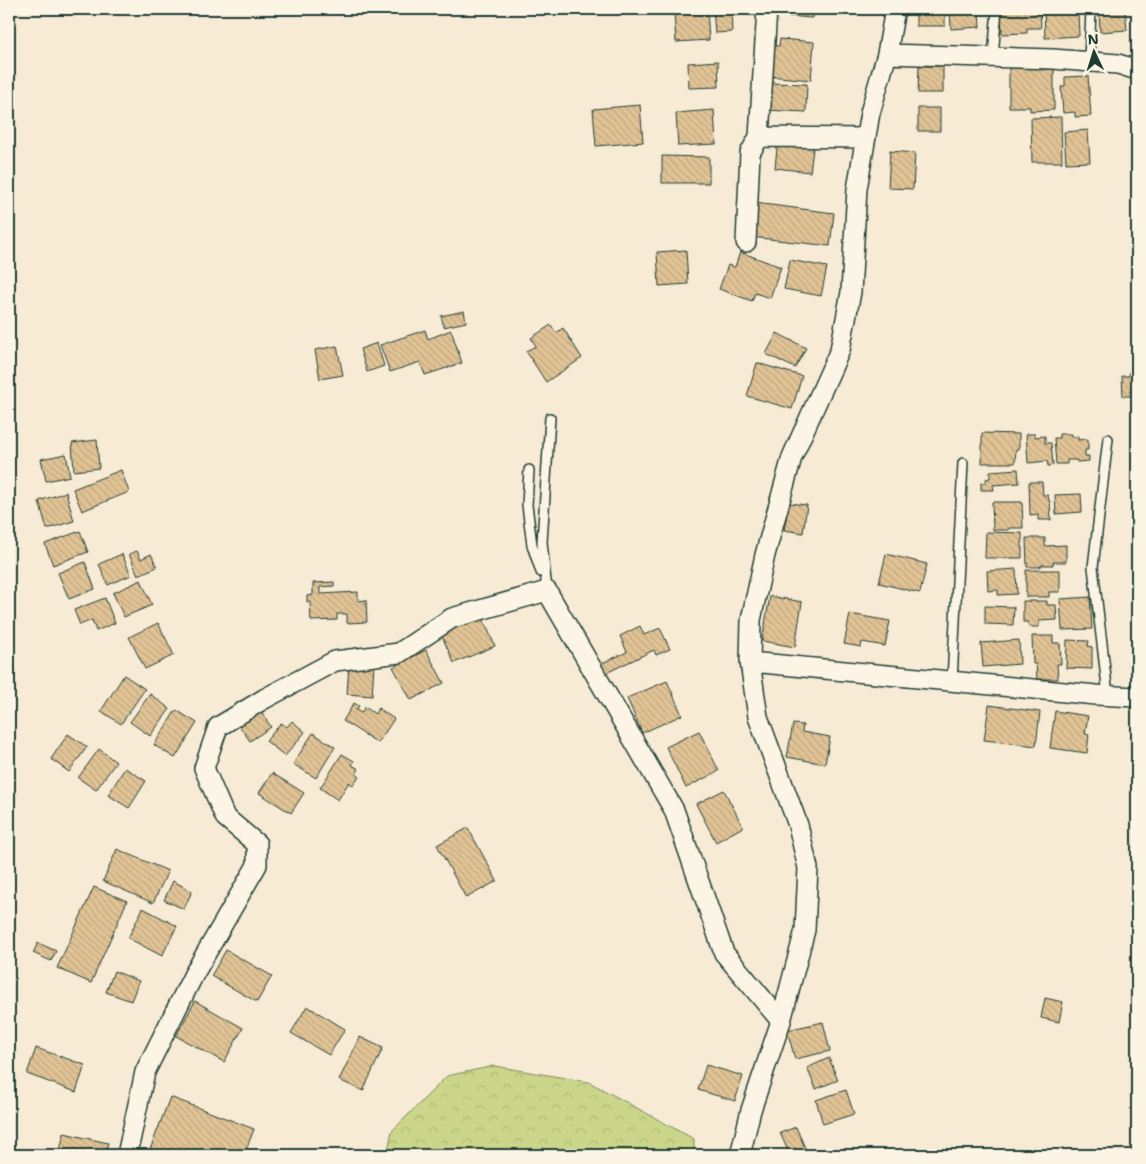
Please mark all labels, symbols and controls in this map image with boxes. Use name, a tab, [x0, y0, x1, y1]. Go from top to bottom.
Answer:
north arrow	[1068, 28, 1118, 78]
text: N	[1087, 30, 1099, 48]

